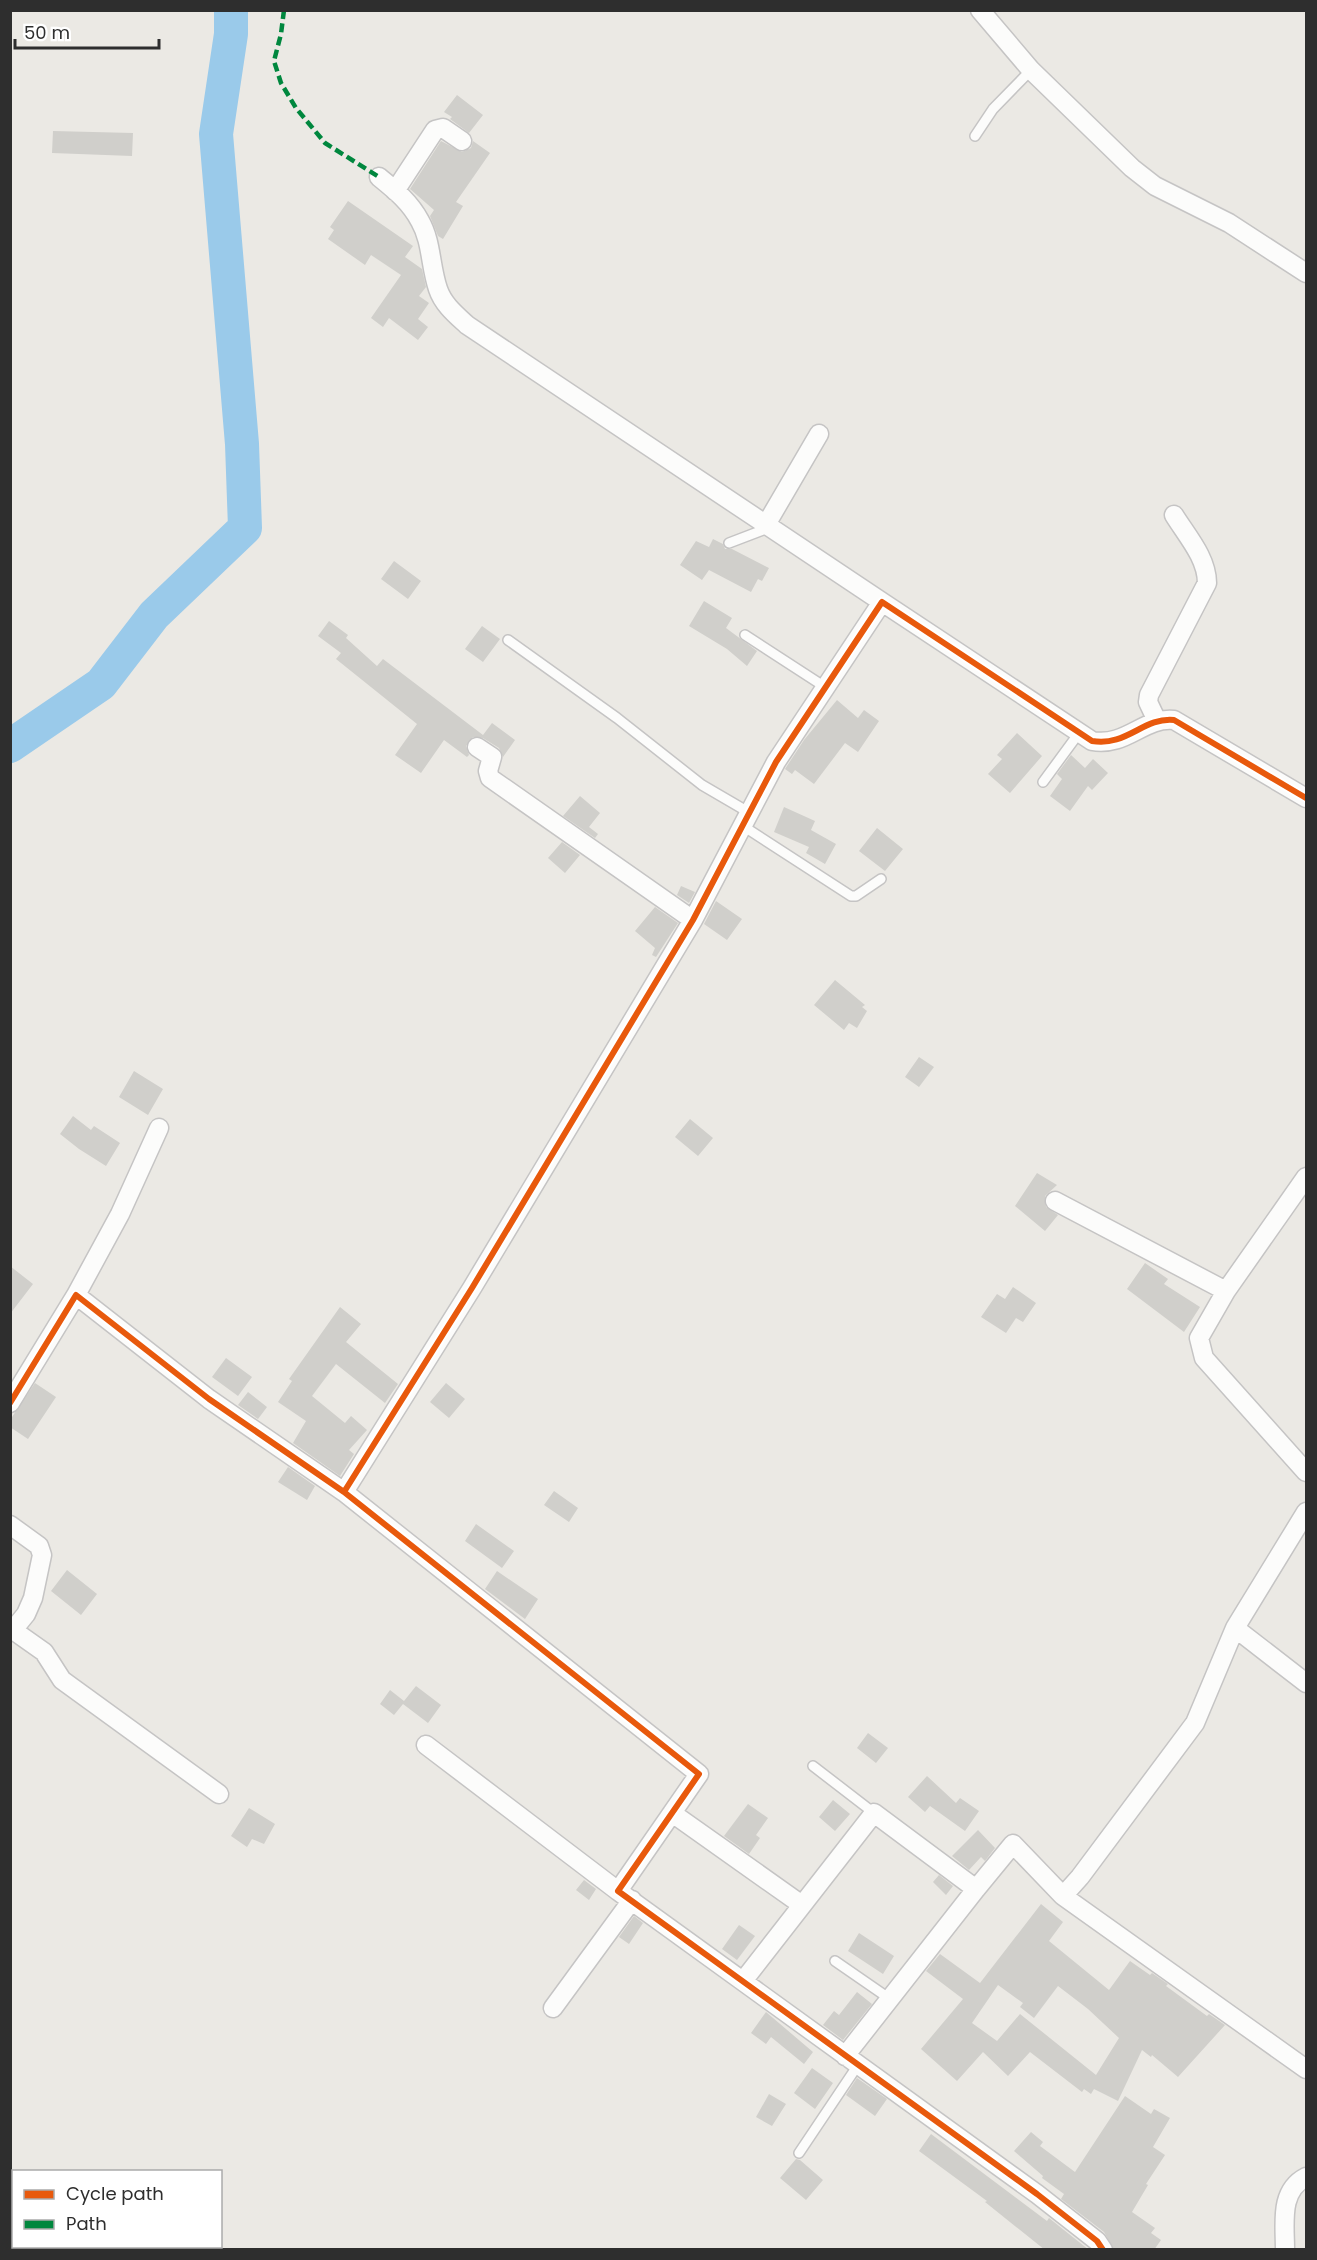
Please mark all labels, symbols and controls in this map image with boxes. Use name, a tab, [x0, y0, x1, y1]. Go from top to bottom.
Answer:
scale bar	[15, 12, 159, 50]
text: 50 m	[24, 20, 70, 45]
legend	[12, 2170, 222, 2248]
text: Cycle path	[66, 2181, 164, 2206]
text: Path	[66, 2211, 107, 2236]

